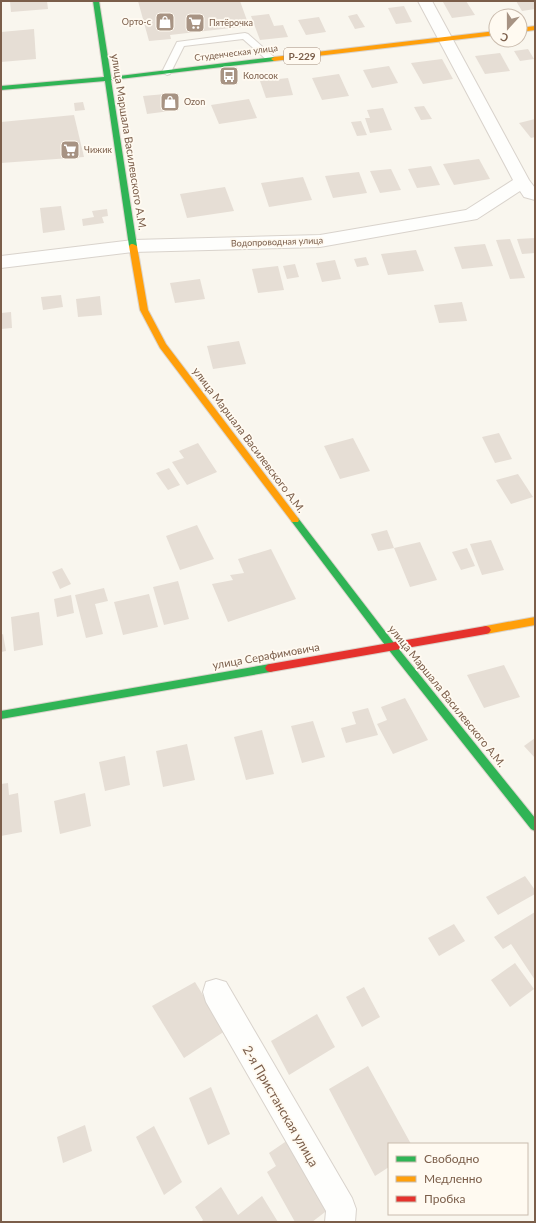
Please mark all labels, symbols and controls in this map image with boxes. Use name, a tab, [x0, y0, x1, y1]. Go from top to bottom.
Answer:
north arrow	[488, 8, 528, 48]
shop icon: Орто-с	[154, 11, 176, 33]
supermarket icon: Пятёрочка	[184, 12, 206, 34]
place label: Орто-с	[122, 16, 152, 27]
place label: Пятёрочка	[209, 17, 253, 28]
text: С	[498, 30, 510, 45]
street label: Студенческая улица	[194, 42, 278, 63]
road number: Р-229	[284, 48, 320, 64]
street label: улица Маршала Василевского А.М.	[109, 53, 150, 231]
bus stop icon: Колосок	[218, 65, 240, 87]
place label: Колосок	[243, 70, 278, 81]
shop icon: Ozon	[159, 91, 181, 113]
place label: Ozon	[184, 96, 205, 107]
supermarket icon: Чижик	[59, 139, 81, 161]
place label: Чижик	[84, 144, 112, 155]
street label: Водопроводная улица	[231, 234, 323, 249]
street label: улица Маршала Василевского А.М.	[190, 364, 308, 515]
street label: улица Маршала Василевского А.М.	[386, 622, 509, 769]
street label: улица Серафимовича	[211, 640, 320, 671]
street label: 2-я Пристанская улица	[240, 1042, 322, 1170]
legend	[388, 1143, 528, 1215]
text: Свободно	[424, 1151, 480, 1166]
text: Медленно	[424, 1171, 483, 1186]
text: Пробка	[424, 1191, 465, 1206]

